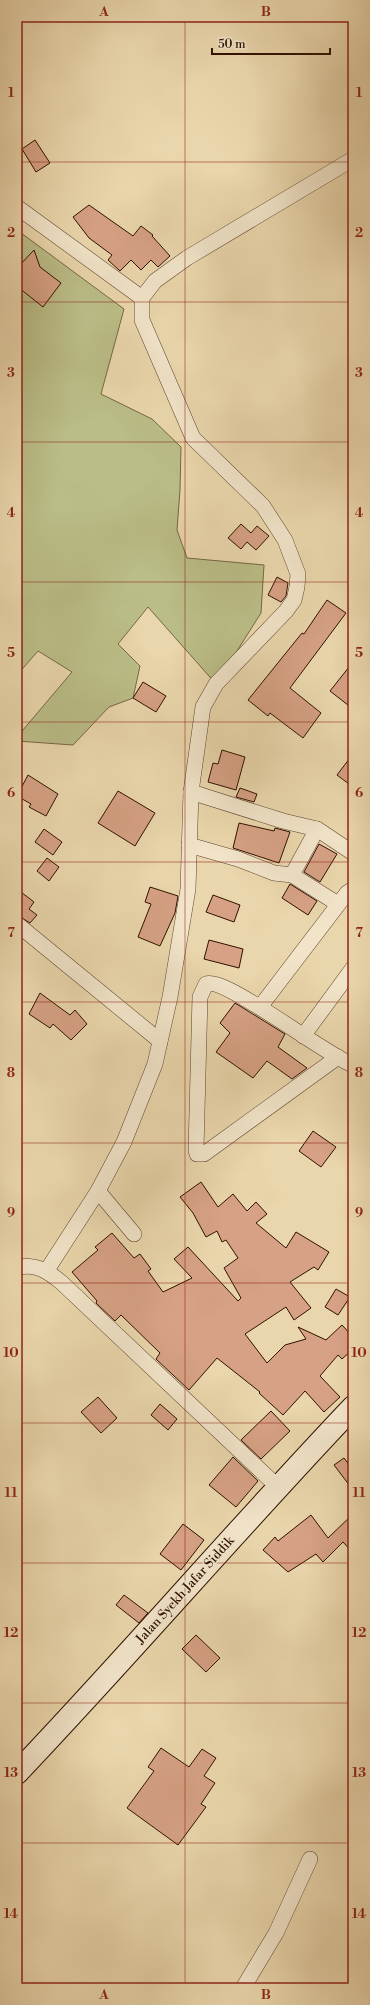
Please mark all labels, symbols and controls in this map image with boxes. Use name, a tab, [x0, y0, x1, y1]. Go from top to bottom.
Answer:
text: A	[98, 4, 109, 20]
text: B	[261, 4, 271, 20]
scale bar	[212, 30, 330, 56]
text: 50 m	[218, 37, 246, 52]
text: 1	[8, 85, 15, 101]
text: 1	[356, 85, 363, 101]
text: 2	[7, 225, 15, 241]
text: 2	[355, 225, 363, 241]
text: 3	[7, 365, 15, 381]
text: 3	[355, 365, 363, 381]
text: 4	[7, 505, 16, 521]
text: 4	[355, 505, 364, 521]
text: 5	[7, 645, 15, 661]
text: 5	[355, 645, 363, 661]
text: 6	[7, 785, 15, 801]
text: 6	[355, 785, 363, 801]
text: 7	[7, 925, 15, 941]
text: 7	[355, 925, 363, 941]
text: 8	[7, 1065, 15, 1081]
text: 8	[355, 1065, 363, 1081]
text: 9	[7, 1205, 15, 1221]
text: 9	[355, 1205, 363, 1221]
text: 10	[3, 1345, 19, 1361]
text: 10	[351, 1345, 367, 1361]
text: 11	[5, 1485, 18, 1501]
text: 11	[353, 1485, 366, 1501]
street label: Jalan Syekh Jafar Siddik	[132, 1532, 238, 1648]
text: 12	[4, 1625, 18, 1641]
text: 12	[352, 1625, 366, 1641]
text: 13	[4, 1765, 18, 1781]
text: 13	[352, 1765, 366, 1781]
text: 14	[4, 1906, 18, 1922]
text: 14	[352, 1906, 366, 1922]
text: A	[98, 1987, 109, 2003]
text: B	[261, 1987, 271, 2003]

